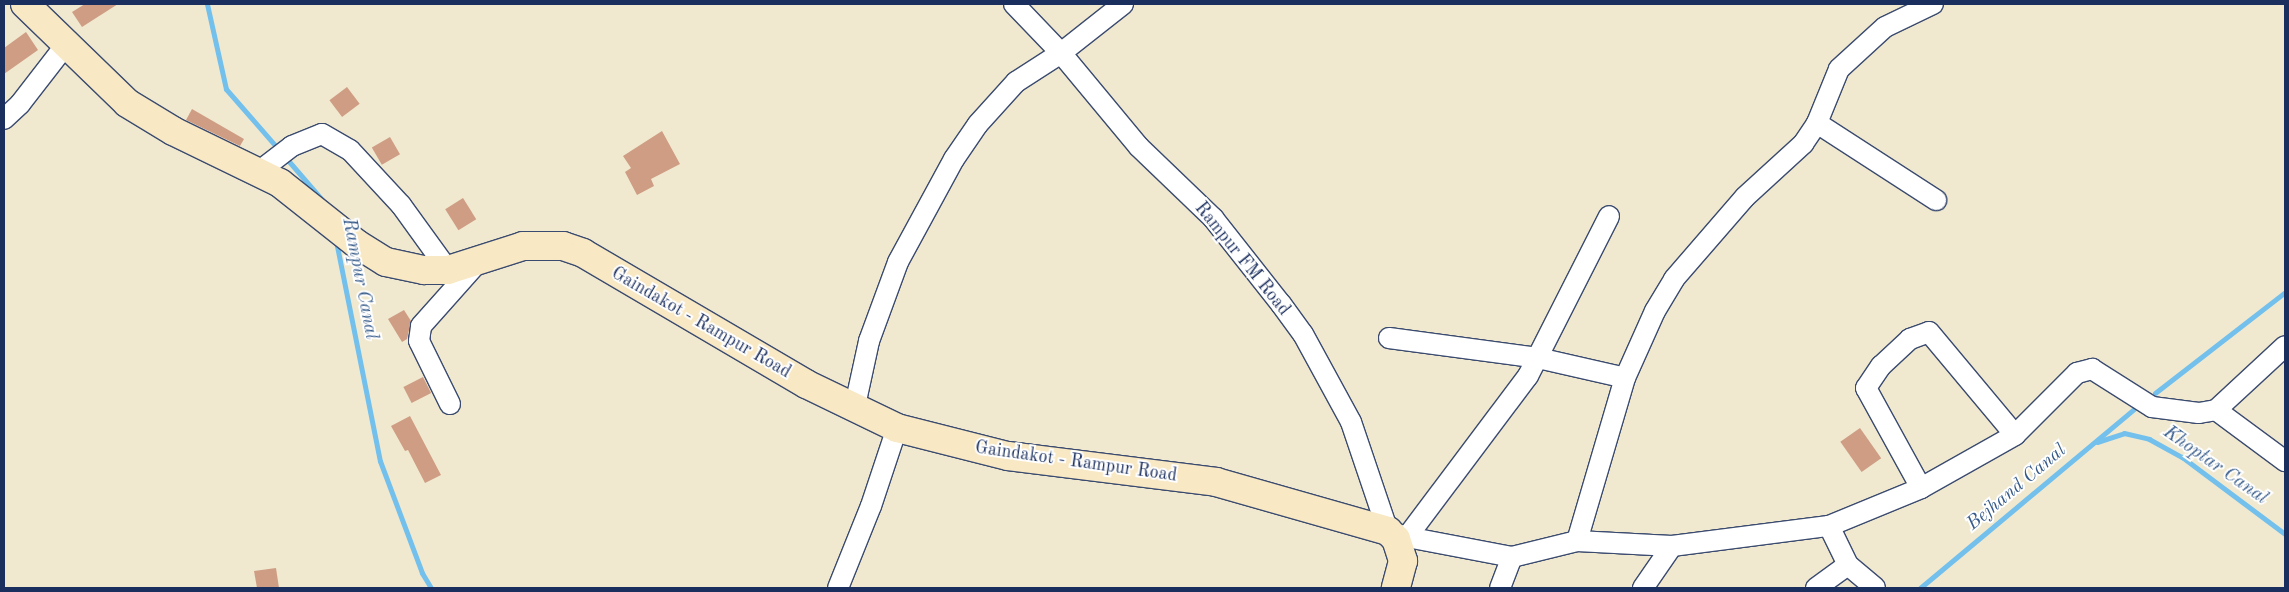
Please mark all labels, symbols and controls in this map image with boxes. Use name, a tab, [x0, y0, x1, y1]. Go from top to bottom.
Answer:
street label: Rampur FM Road	[1190, 198, 1294, 320]
water label: Rampur Canal	[336, 216, 382, 342]
street label: Gaindakot - Rampur Road	[607, 263, 795, 383]
water label: Khoptar Canal	[2158, 422, 2272, 510]
street label: Gaindakot - Rampur Road	[974, 437, 1178, 487]
water label: Bejhand Canal	[1963, 440, 2071, 536]

